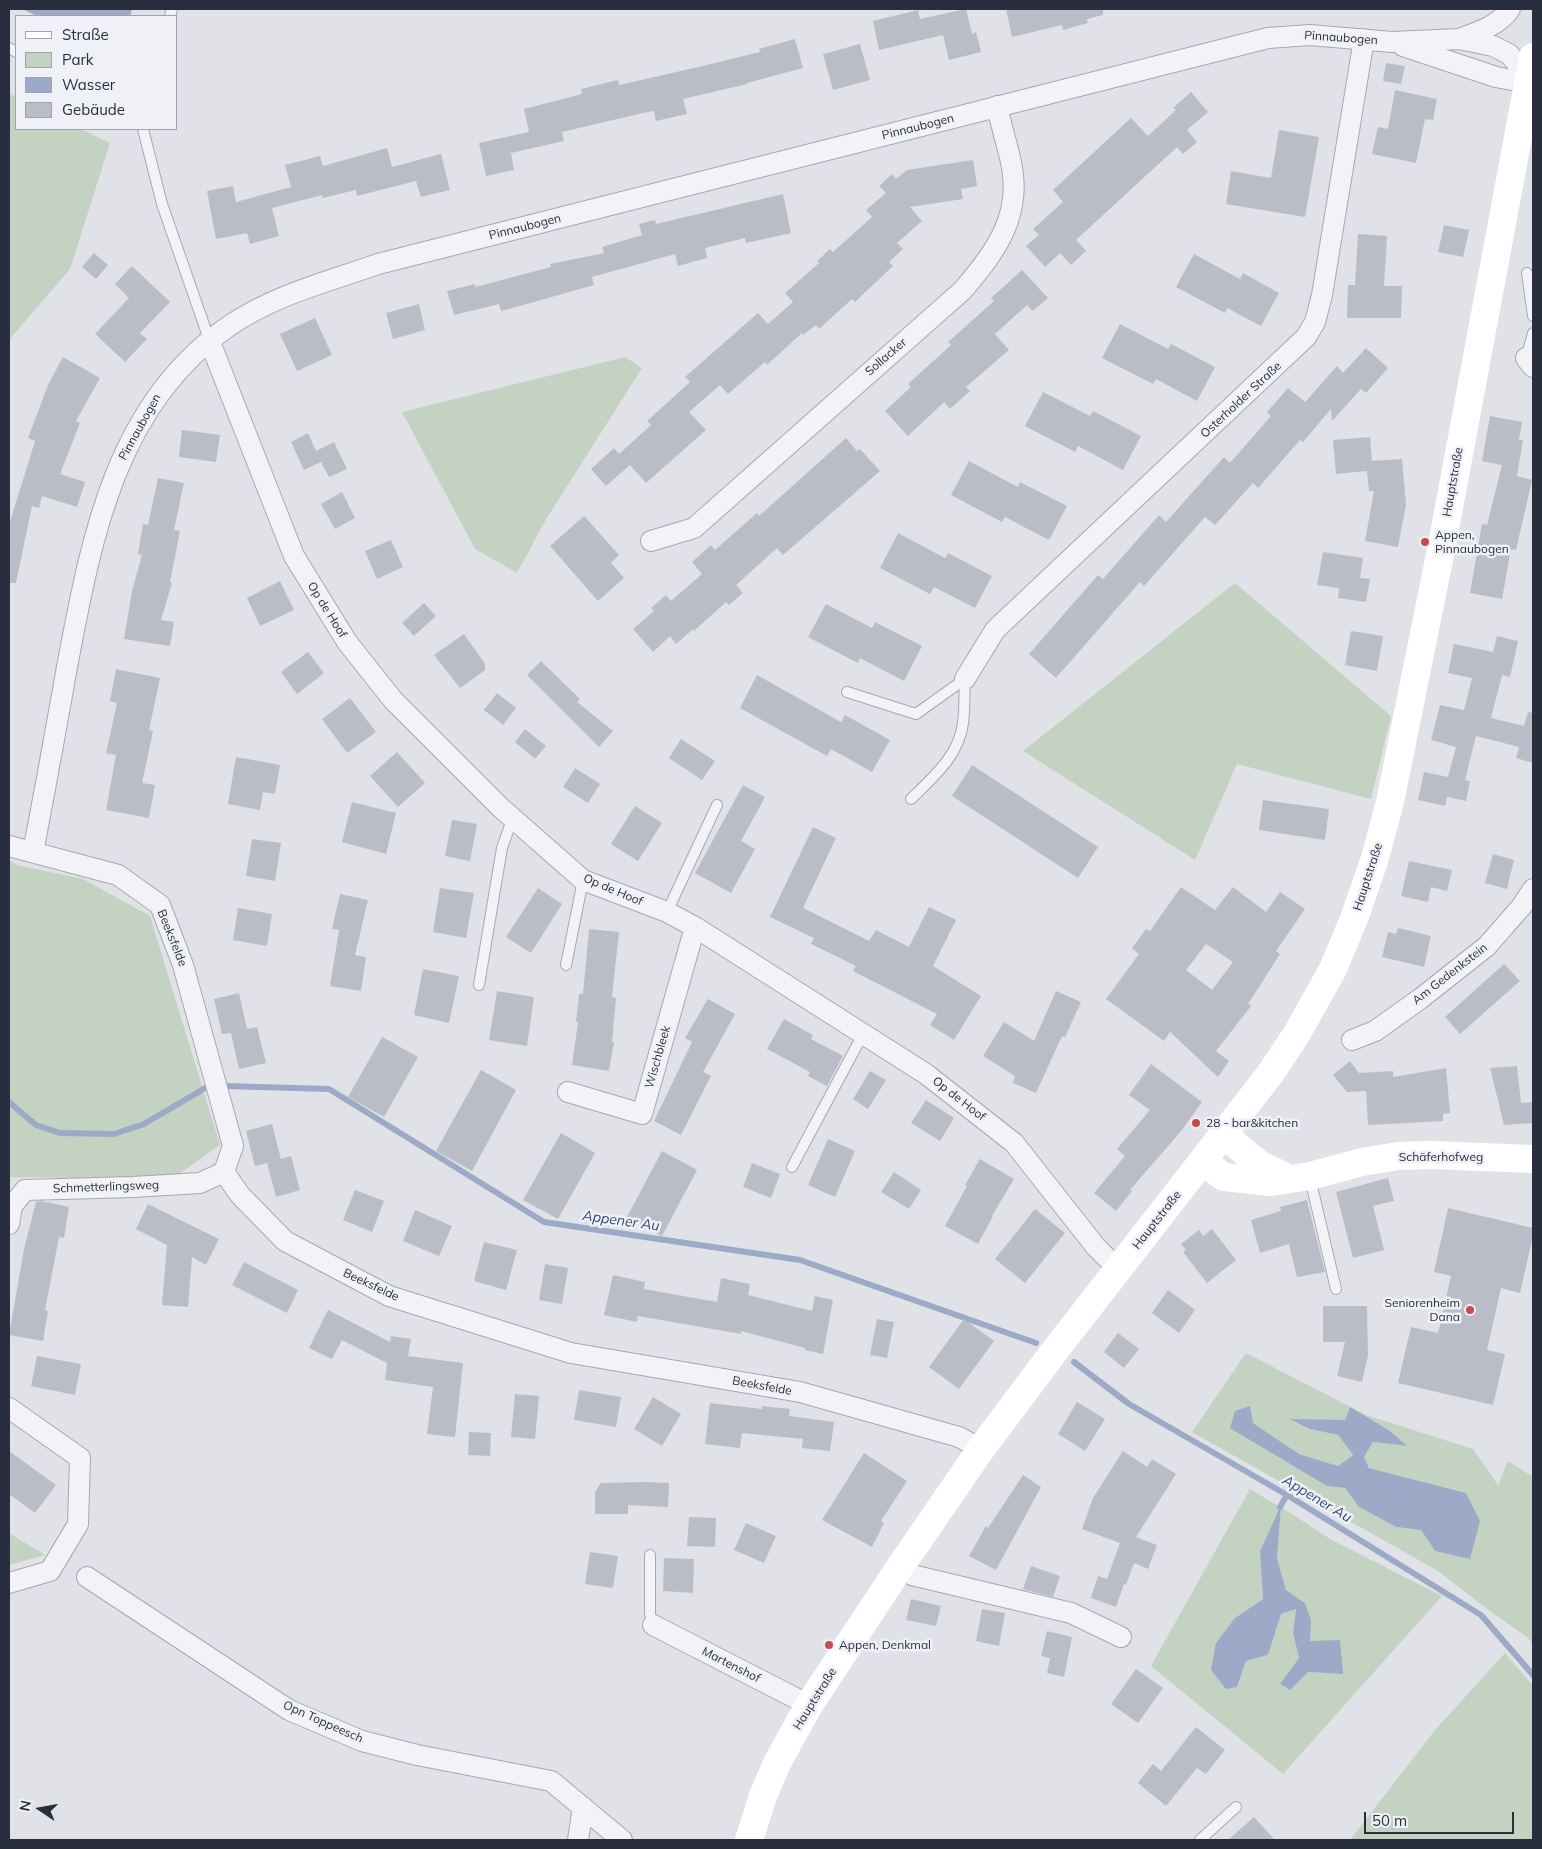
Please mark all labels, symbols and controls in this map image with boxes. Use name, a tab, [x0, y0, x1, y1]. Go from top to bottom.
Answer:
legend	[15, 15, 178, 130]
text: Straße	[62, 25, 109, 44]
street label: Pinnaubogen	[1304, 28, 1378, 48]
text: Park	[62, 50, 94, 69]
text: Wasser	[62, 75, 115, 94]
text: Gebäude	[62, 100, 125, 119]
street label: Pinnaubogen	[881, 111, 955, 143]
street label: Pinnaubogen	[488, 211, 562, 243]
street label: Sollacker	[862, 335, 910, 379]
street label: Osterholder Straße	[1198, 359, 1284, 441]
street label: Pinnaubogen	[116, 391, 164, 463]
street label: Hauptstraße	[1440, 446, 1466, 518]
place label: Appen, Pinnaubogen	[1435, 528, 1509, 556]
marker: Appen, Pinnaubogen	[1419, 536, 1431, 548]
street label: Op de Hoof	[304, 579, 350, 641]
street label: Hauptstraße	[1350, 841, 1386, 913]
street label: Op de Hoof	[581, 871, 645, 909]
street label: Beeksfelde	[154, 907, 190, 969]
street label: Am Gedenkstein	[1410, 940, 1490, 1008]
street label: Wischbleek	[642, 1024, 674, 1090]
street label: Op de Hoof	[930, 1074, 988, 1124]
place label: 28 - bar&kitchen	[1206, 1116, 1298, 1130]
marker: 28 - bar&kitchen	[1190, 1117, 1202, 1129]
street label: Schäferhofweg	[1399, 1150, 1483, 1164]
street label: Schmetterlingsweg	[53, 1178, 159, 1196]
street label: Hauptstraße	[1130, 1188, 1184, 1252]
water label: Appener Au	[581, 1207, 661, 1235]
street label: Beeksfelde	[341, 1266, 401, 1304]
place label: Seniorenheim Dana	[1384, 1296, 1460, 1324]
marker: Seniorenheim Dana	[1464, 1304, 1476, 1316]
street label: Beeksfelde	[731, 1374, 793, 1398]
water label: Appener Au	[1279, 1472, 1355, 1526]
place label: Appen, Denkmal	[839, 1638, 931, 1652]
marker: Appen, Denkmal	[823, 1639, 835, 1651]
street label: Martenshof	[699, 1644, 763, 1686]
street label: Hauptstraße	[790, 1665, 840, 1733]
street label: Opn Toppeesch	[281, 1698, 365, 1746]
north arrow	[15, 1784, 65, 1834]
text: N	[15, 1799, 35, 1813]
scale bar	[1367, 1802, 1517, 1834]
text: 50 m	[1372, 1811, 1407, 1830]

